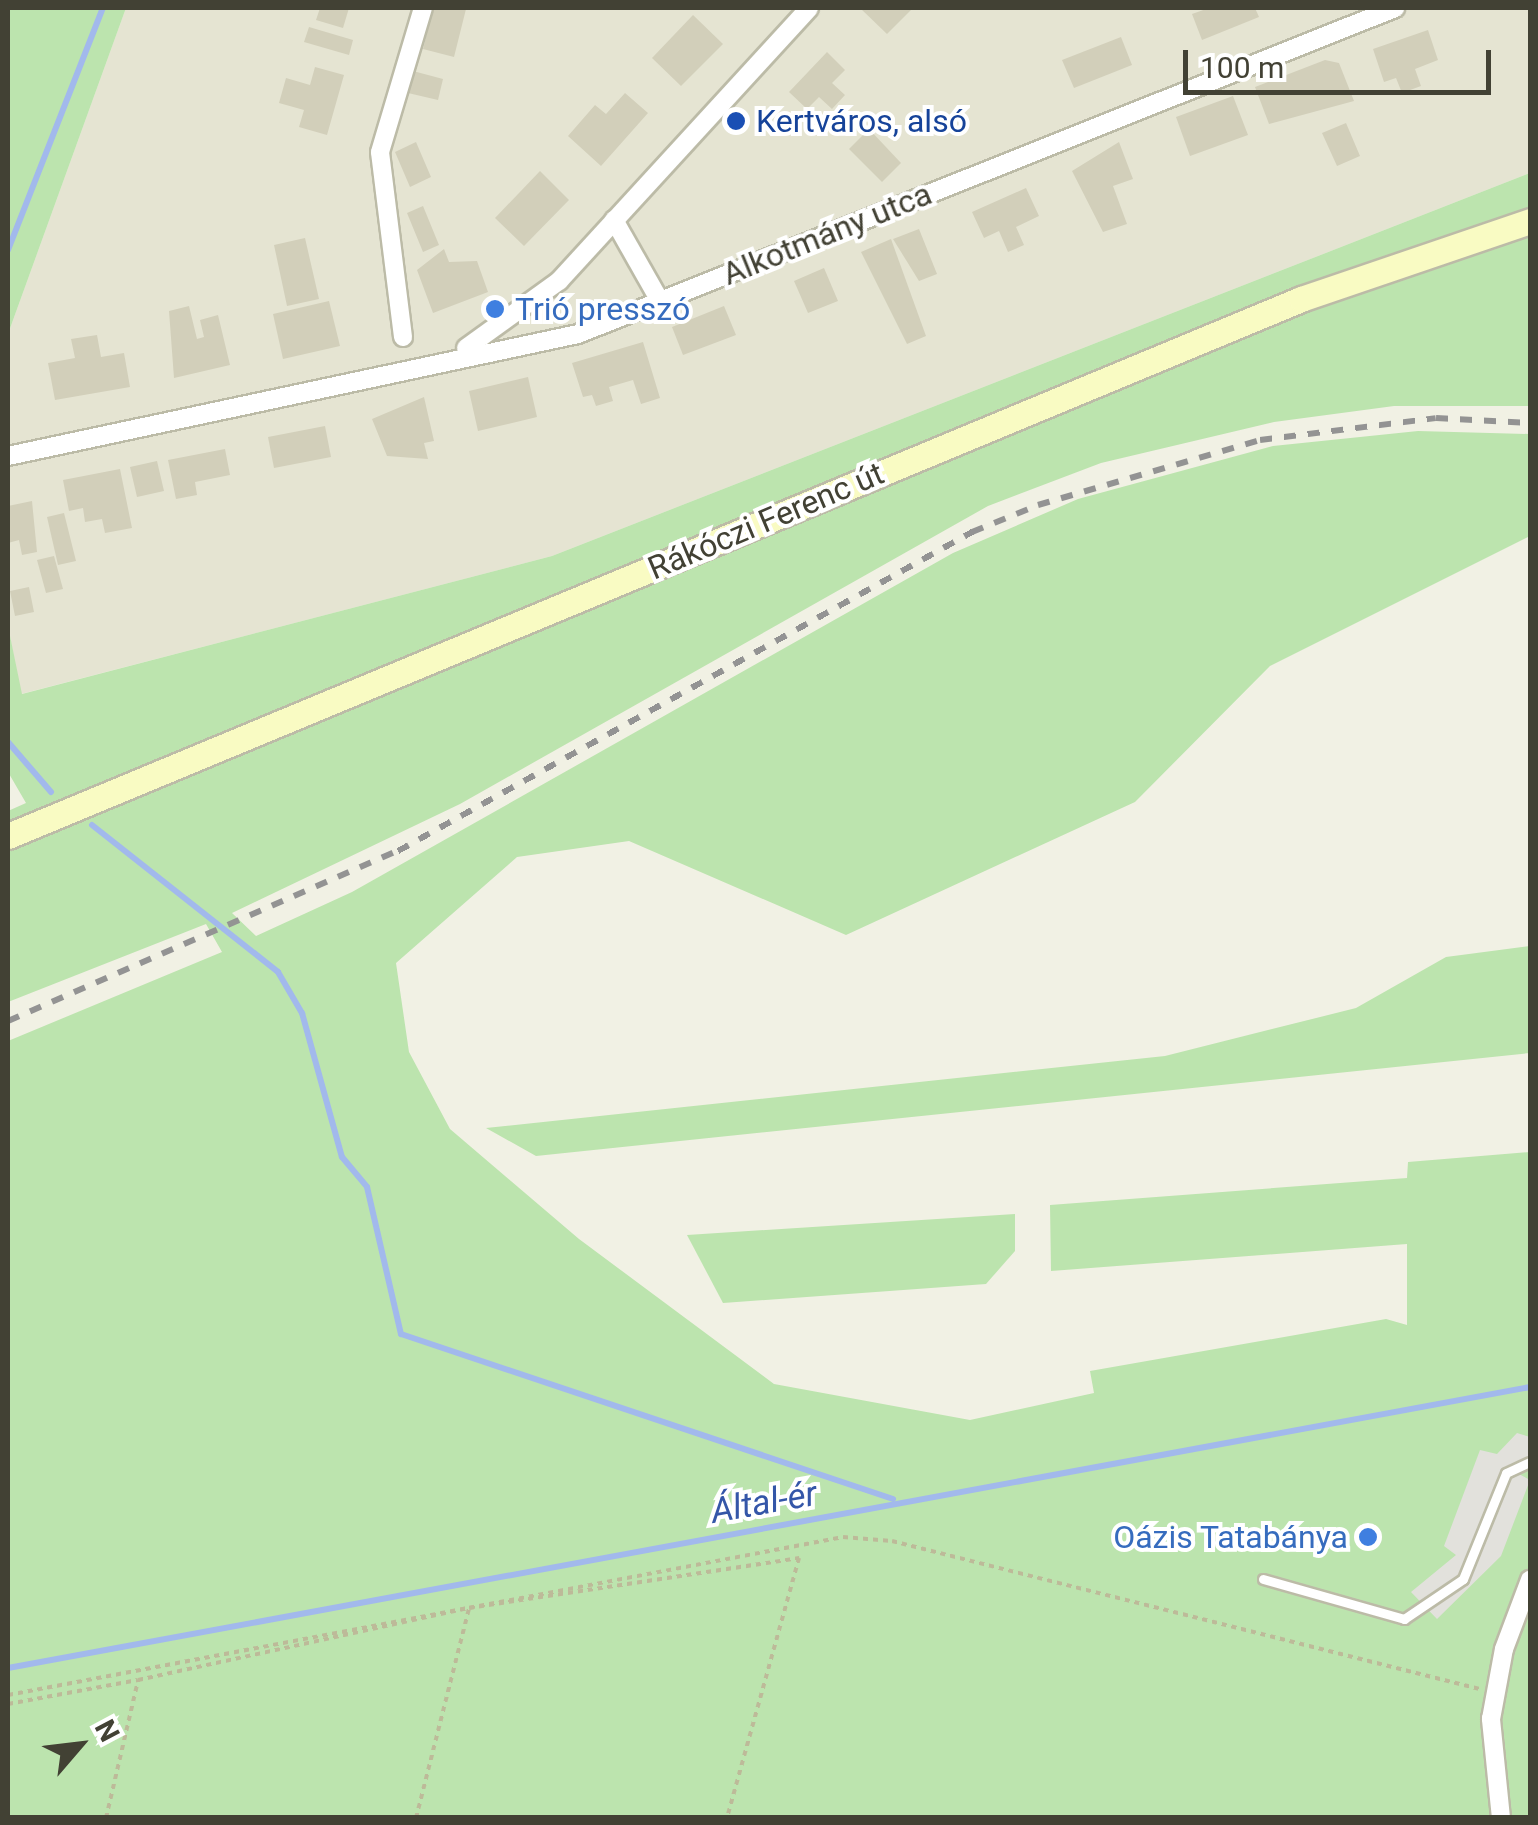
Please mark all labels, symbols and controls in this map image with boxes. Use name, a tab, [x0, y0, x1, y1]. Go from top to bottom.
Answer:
scale bar	[1188, 30, 1496, 92]
text: 100 m	[1200, 50, 1284, 85]
place label: Kertváros, alsó	[756, 102, 967, 140]
marker: Kertváros, alsó	[725, 110, 747, 132]
street label: Alkotmány utca	[717, 175, 937, 293]
place label: Trió presszó	[515, 290, 690, 328]
marker: Trió presszó	[484, 298, 506, 320]
street label: Rákóczi Ferenc út	[642, 454, 890, 588]
water label: Által-ér	[708, 1473, 820, 1533]
place label: Oázis Tatabánya	[1113, 1518, 1348, 1556]
marker: Oázis Tatabánya	[1357, 1526, 1379, 1548]
north arrow	[30, 1695, 130, 1795]
text: N	[88, 1714, 126, 1747]

